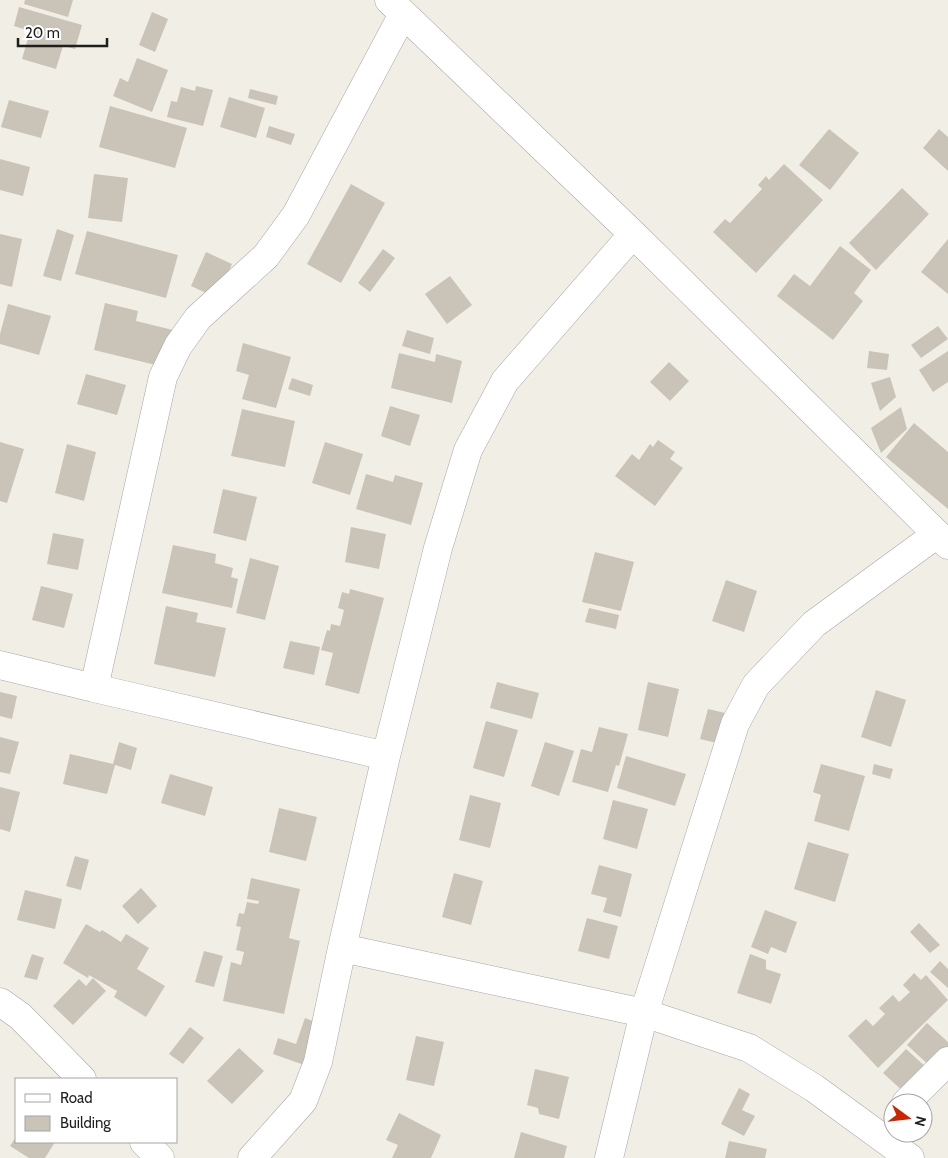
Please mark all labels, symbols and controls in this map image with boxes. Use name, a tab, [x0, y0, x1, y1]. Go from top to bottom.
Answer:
scale bar	[18, 15, 106, 47]
text: 20 m	[25, 24, 60, 42]
legend	[15, 1078, 178, 1143]
text: Road	[60, 1089, 93, 1107]
north arrow	[883, 1093, 933, 1143]
text: Building	[60, 1114, 111, 1132]
text: N	[911, 1114, 931, 1128]

